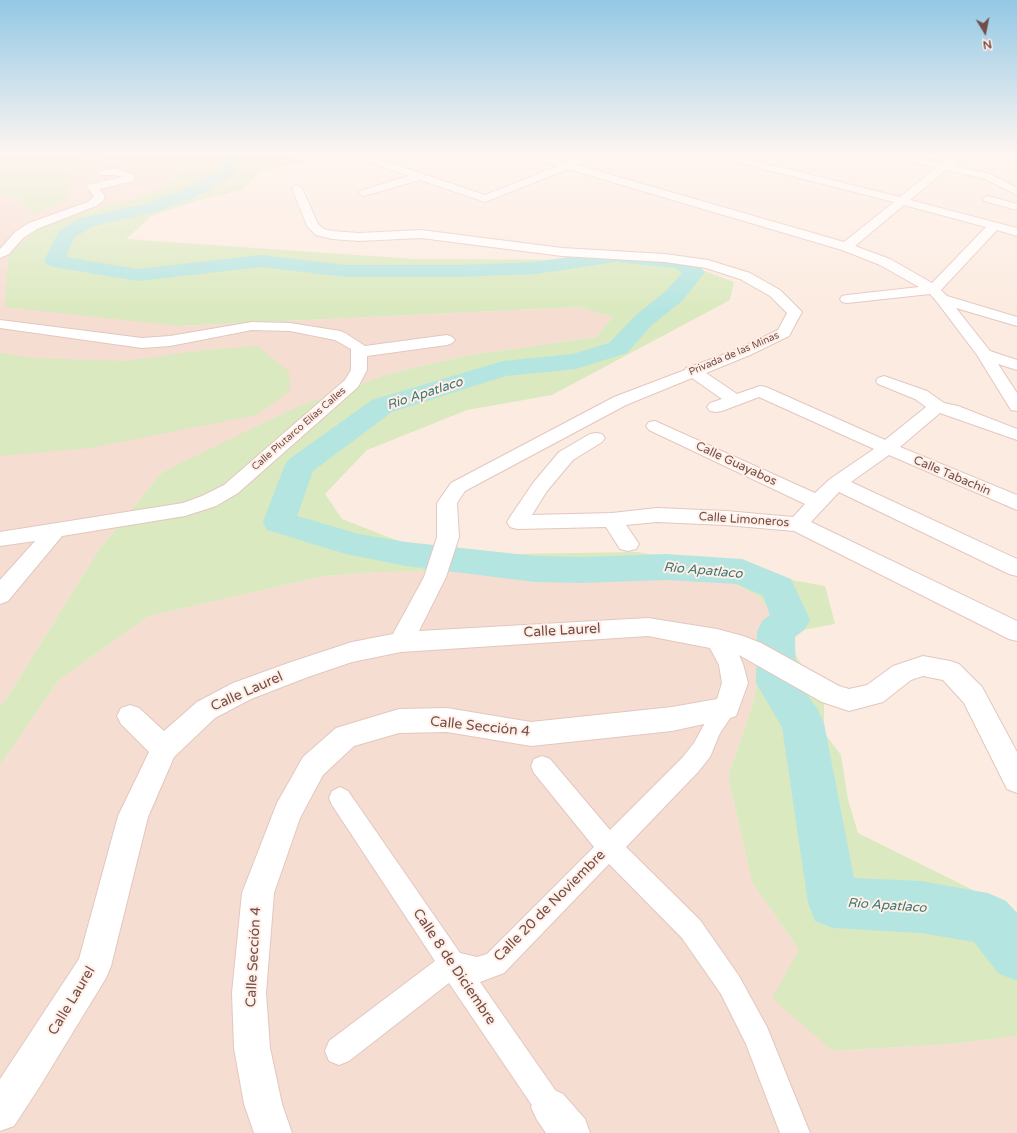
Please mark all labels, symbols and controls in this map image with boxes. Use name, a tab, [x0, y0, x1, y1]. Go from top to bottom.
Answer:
north arrow	[965, 12, 1005, 52]
text: N	[982, 37, 993, 51]
street label: Privada de las Minas	[687, 330, 781, 378]
water label: Rio Apatlaco	[385, 374, 465, 414]
street label: Calle Plutarco Elías Calles	[250, 385, 348, 473]
street label: Calle Guayabos	[693, 439, 779, 489]
street label: Calle Tabachín	[911, 453, 993, 499]
street label: Calle Limoneros	[698, 510, 790, 530]
water label: Rio Apatlaco	[663, 560, 743, 582]
street label: Calle Laurel	[523, 621, 601, 641]
street label: Calle Laurel	[208, 669, 286, 715]
street label: Calle Sección 4	[429, 713, 531, 741]
street label: Calle 20 de Noviembre	[491, 847, 609, 965]
water label: Rio Apatlaco	[847, 895, 927, 917]
street label: Calle Sección 4	[243, 906, 265, 1008]
street label: Calle 8 de Diciembre	[409, 906, 499, 1028]
street label: Calle Laurel	[45, 964, 99, 1038]

